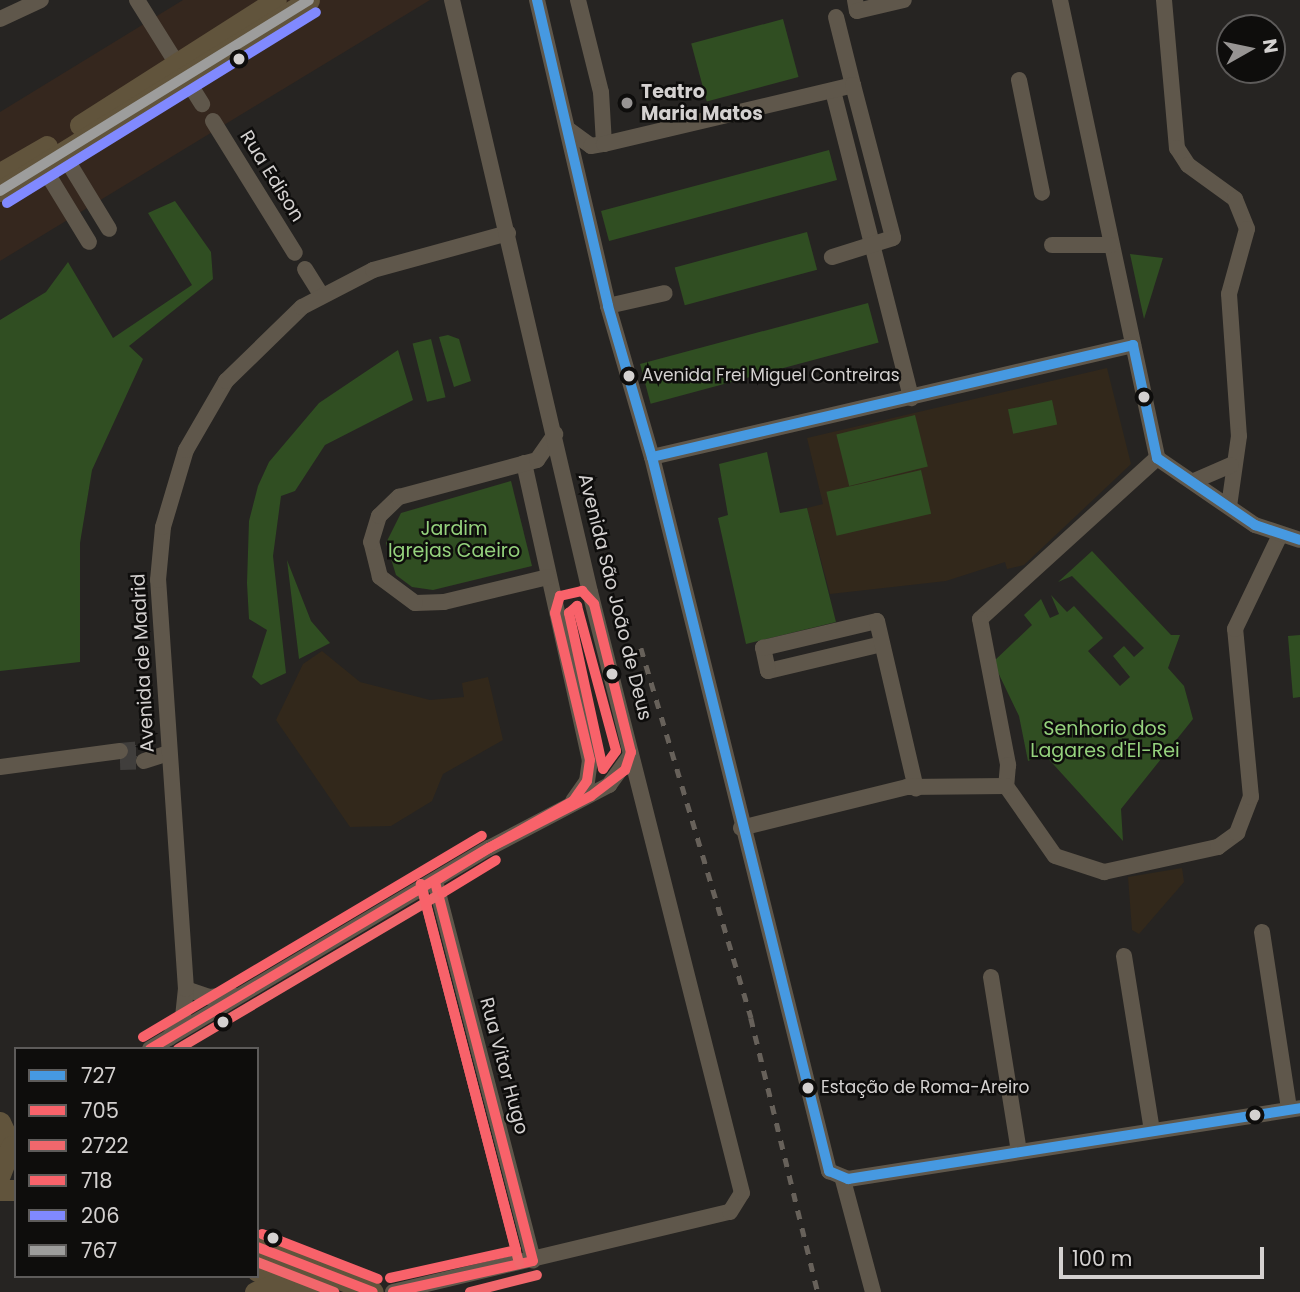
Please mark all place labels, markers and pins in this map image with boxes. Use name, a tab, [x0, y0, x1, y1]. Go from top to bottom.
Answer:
unlabelled marker	[232, 52, 246, 66]
place label: Teatro Maria Matos	[641, 81, 763, 125]
marker: Teatro Maria Matos	[619, 95, 635, 111]
place label: Avenida Frei Miguel Contreiras	[642, 366, 900, 386]
marker: Avenida Frei Miguel Contreiras	[622, 369, 636, 383]
unlabelled marker	[1137, 390, 1151, 404]
unlabelled marker	[605, 667, 619, 681]
unlabelled marker	[216, 1015, 230, 1029]
place label: Estação de Roma-Areiro	[821, 1078, 1029, 1098]
marker: Estação de Roma-Areiro	[801, 1081, 815, 1095]
unlabelled marker	[1248, 1108, 1262, 1122]
unlabelled marker	[266, 1231, 280, 1245]

